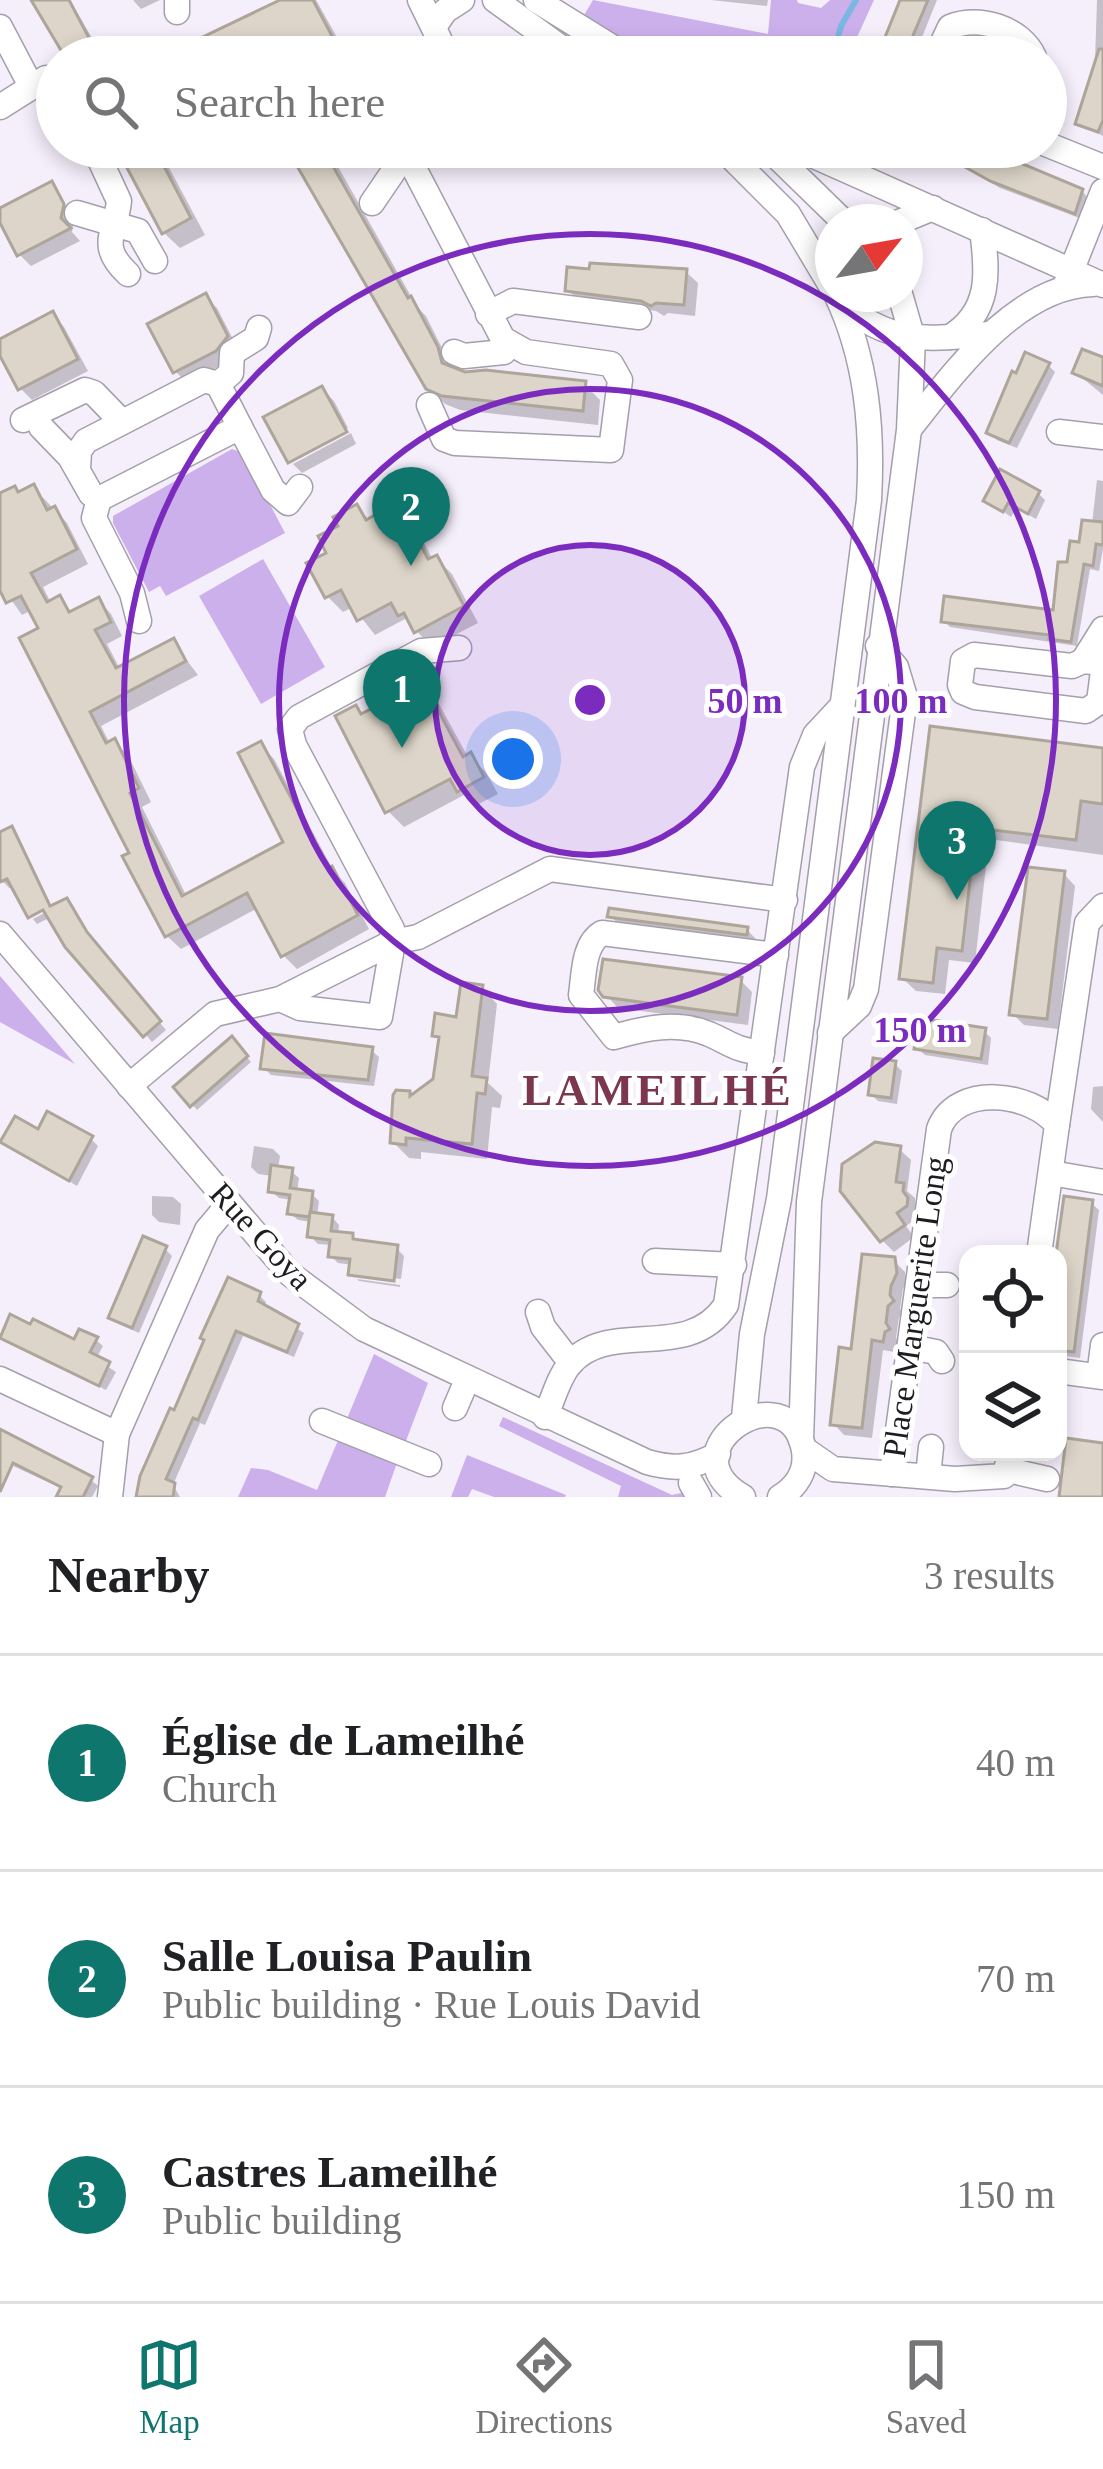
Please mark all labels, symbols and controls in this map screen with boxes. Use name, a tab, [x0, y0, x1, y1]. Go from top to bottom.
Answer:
search box	[36, 36, 1067, 168]
icon: search	[78, 69, 144, 135]
text: Search here	[174, 77, 385, 127]
north arrow	[815, 204, 923, 312]
pin: 2	[372, 467, 450, 566]
pin: 1	[363, 649, 441, 748]
centre of rings	[569, 679, 611, 721]
text: 50 m	[708, 681, 783, 721]
text: 100 m	[855, 681, 948, 721]
your location	[483, 729, 543, 789]
pin: 3	[918, 801, 996, 900]
text: 150 m	[874, 1010, 967, 1050]
district label: LAMEILHÉ	[522, 1065, 794, 1115]
street label: Place Marguerite Long	[876, 1154, 954, 1460]
street label: Rue Goya	[203, 1175, 320, 1297]
map controls	[959, 1245, 1067, 1461]
button: locate	[959, 1245, 1067, 1353]
button: layers	[959, 1353, 1067, 1461]
text: Nearby	[48, 1547, 209, 1603]
text: 3 results	[924, 1554, 1055, 1597]
text: Église de Lameilhé	[162, 1715, 524, 1765]
text: 1	[77, 1741, 97, 1784]
text: 40 m	[976, 1741, 1055, 1784]
text: Church	[162, 1767, 277, 1810]
text: Salle Louisa Paulin	[162, 1931, 532, 1981]
text: 2	[77, 1957, 97, 2000]
text: 70 m	[976, 1957, 1055, 2000]
text: Public building · Rue Louis David	[162, 1983, 700, 2026]
text: Castres Lameilhé	[162, 2147, 497, 2197]
text: 3	[77, 2173, 97, 2216]
text: 150 m	[956, 2173, 1055, 2216]
text: Public building	[162, 2199, 401, 2242]
tab: Map	[136, 2332, 202, 2441]
tab: Directions	[475, 2332, 613, 2441]
tab: Saved	[886, 2332, 967, 2441]

